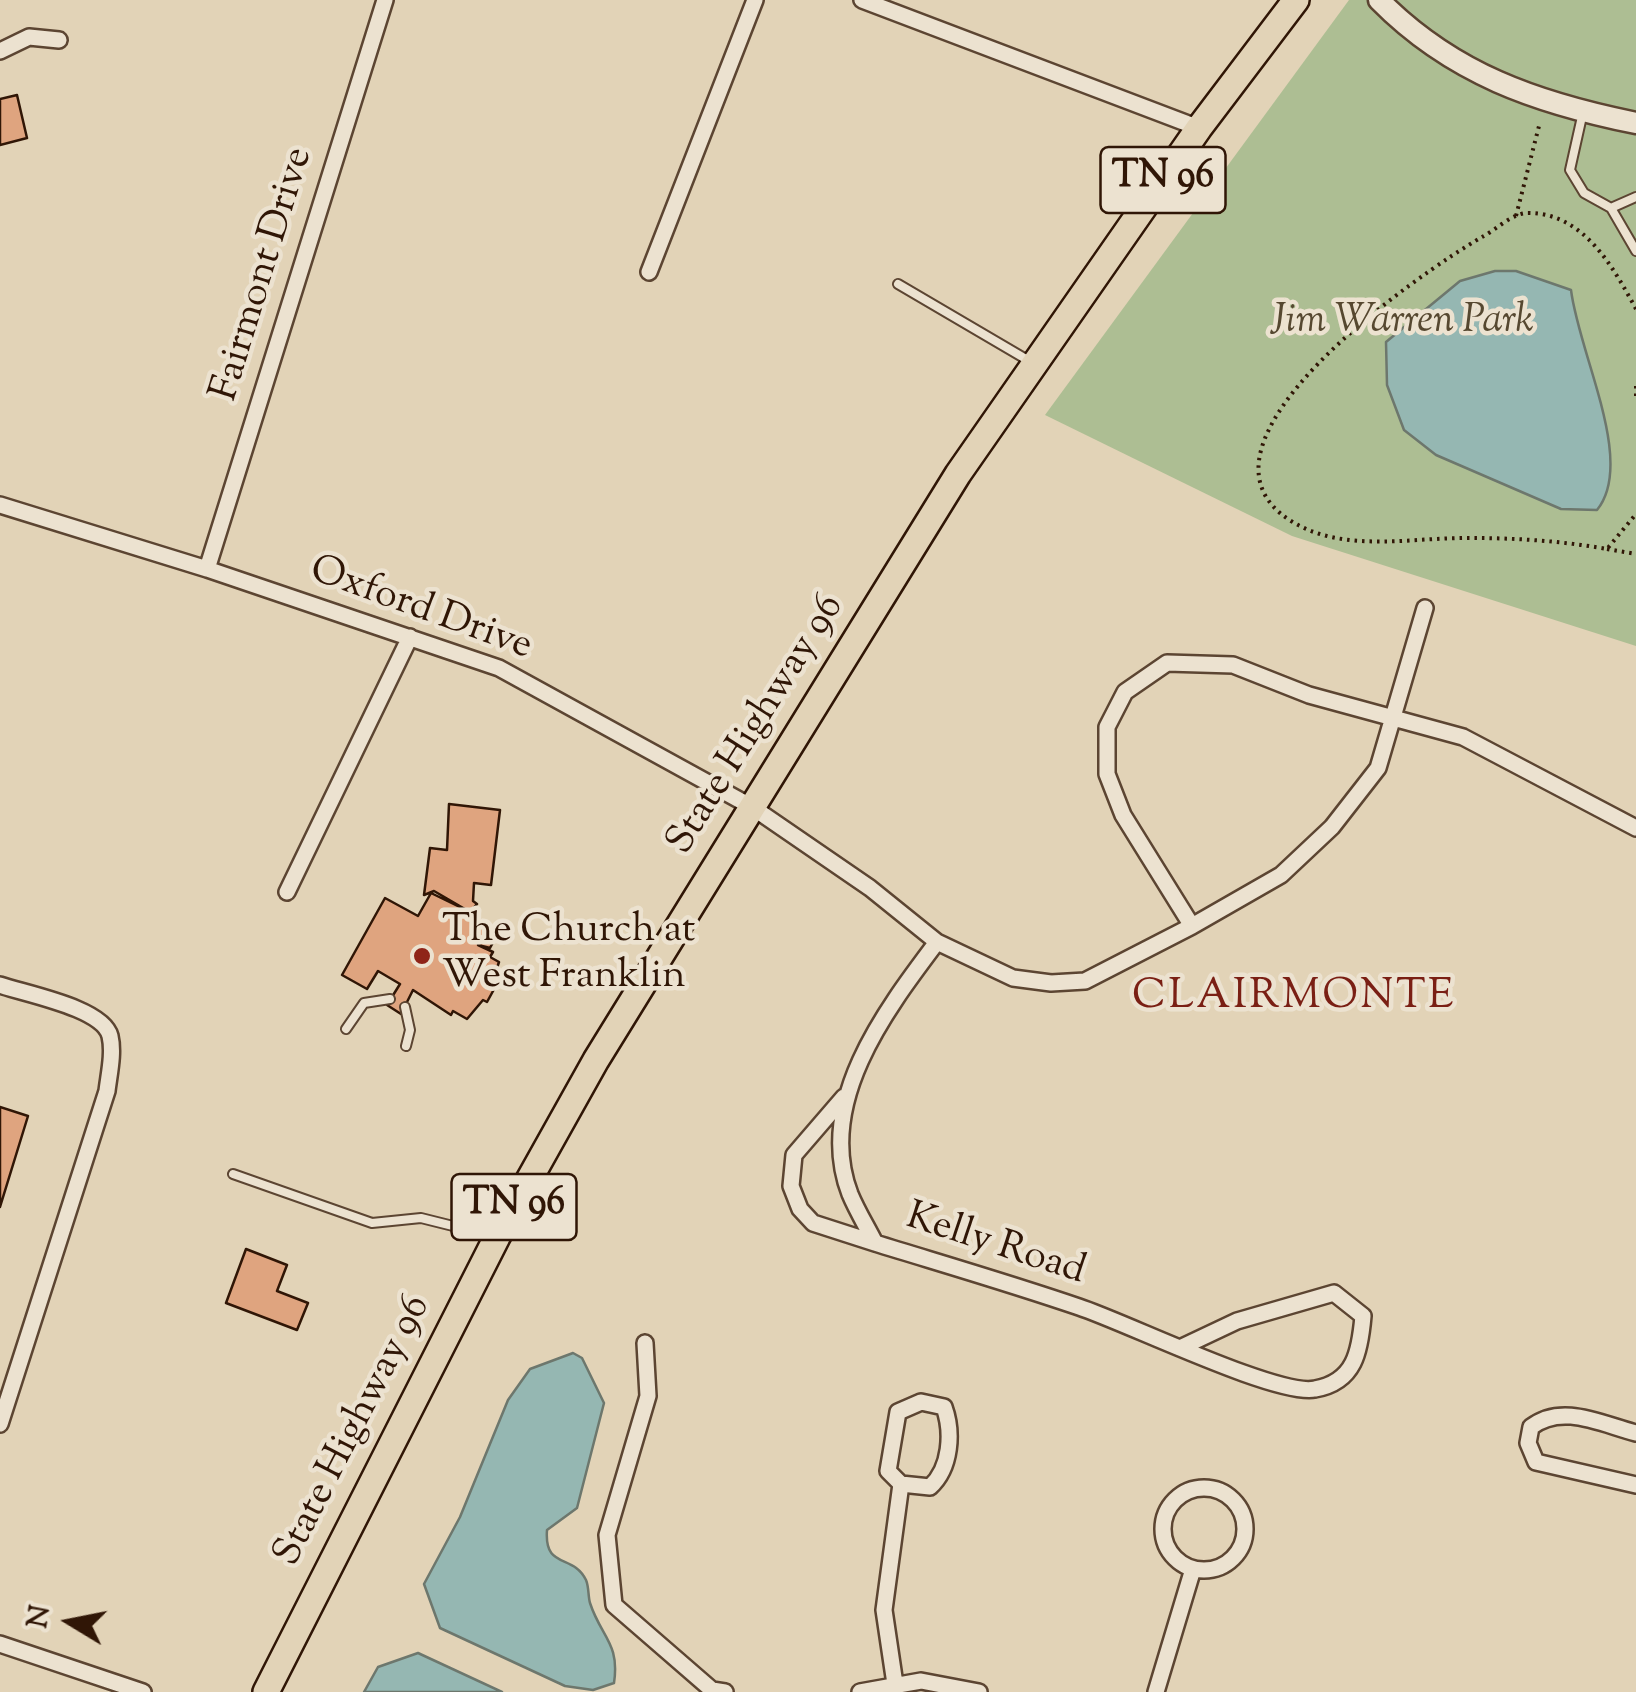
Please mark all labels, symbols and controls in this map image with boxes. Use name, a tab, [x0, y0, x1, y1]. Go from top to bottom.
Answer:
street label: Fairmont Drive	[204, 143, 326, 407]
road number: TN 96	[1100, 147, 1226, 213]
park label: Jim Warren Park	[1270, 300, 1534, 348]
street label: Oxford Drive	[302, 549, 538, 673]
street label: State Highway 96	[659, 587, 857, 865]
place label: The Church at West Franklin	[442, 909, 695, 1003]
marker: The Church at West Franklin	[411, 945, 433, 967]
district label: CLAIRMONTE	[1132, 975, 1456, 1025]
road number: TN 96	[452, 1174, 576, 1240]
street label: Kelly Road	[899, 1195, 1091, 1299]
street label: State Highway 96	[266, 1289, 444, 1575]
north arrow	[20, 1572, 120, 1672]
text: N	[19, 1602, 62, 1631]

